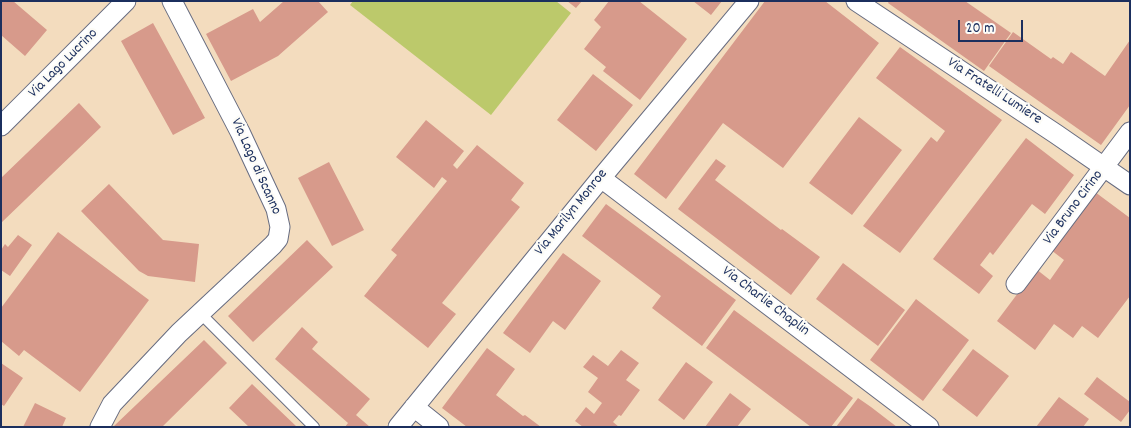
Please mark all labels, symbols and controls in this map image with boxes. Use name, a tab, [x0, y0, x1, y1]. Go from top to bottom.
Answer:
scale bar	[961, 10, 1026, 42]
text: 20 m	[966, 18, 994, 40]
street label: Via Lago Lucrino	[26, 26, 102, 102]
street label: Via Fratelli Lumiere	[943, 55, 1045, 129]
street label: Via Lago di Scanno	[226, 116, 284, 218]
street label: Via Marilyn Monroe	[532, 166, 612, 260]
street label: Via Bruno Cirino	[1040, 167, 1108, 249]
street label: Via Charlie Chaplin	[718, 263, 812, 341]

